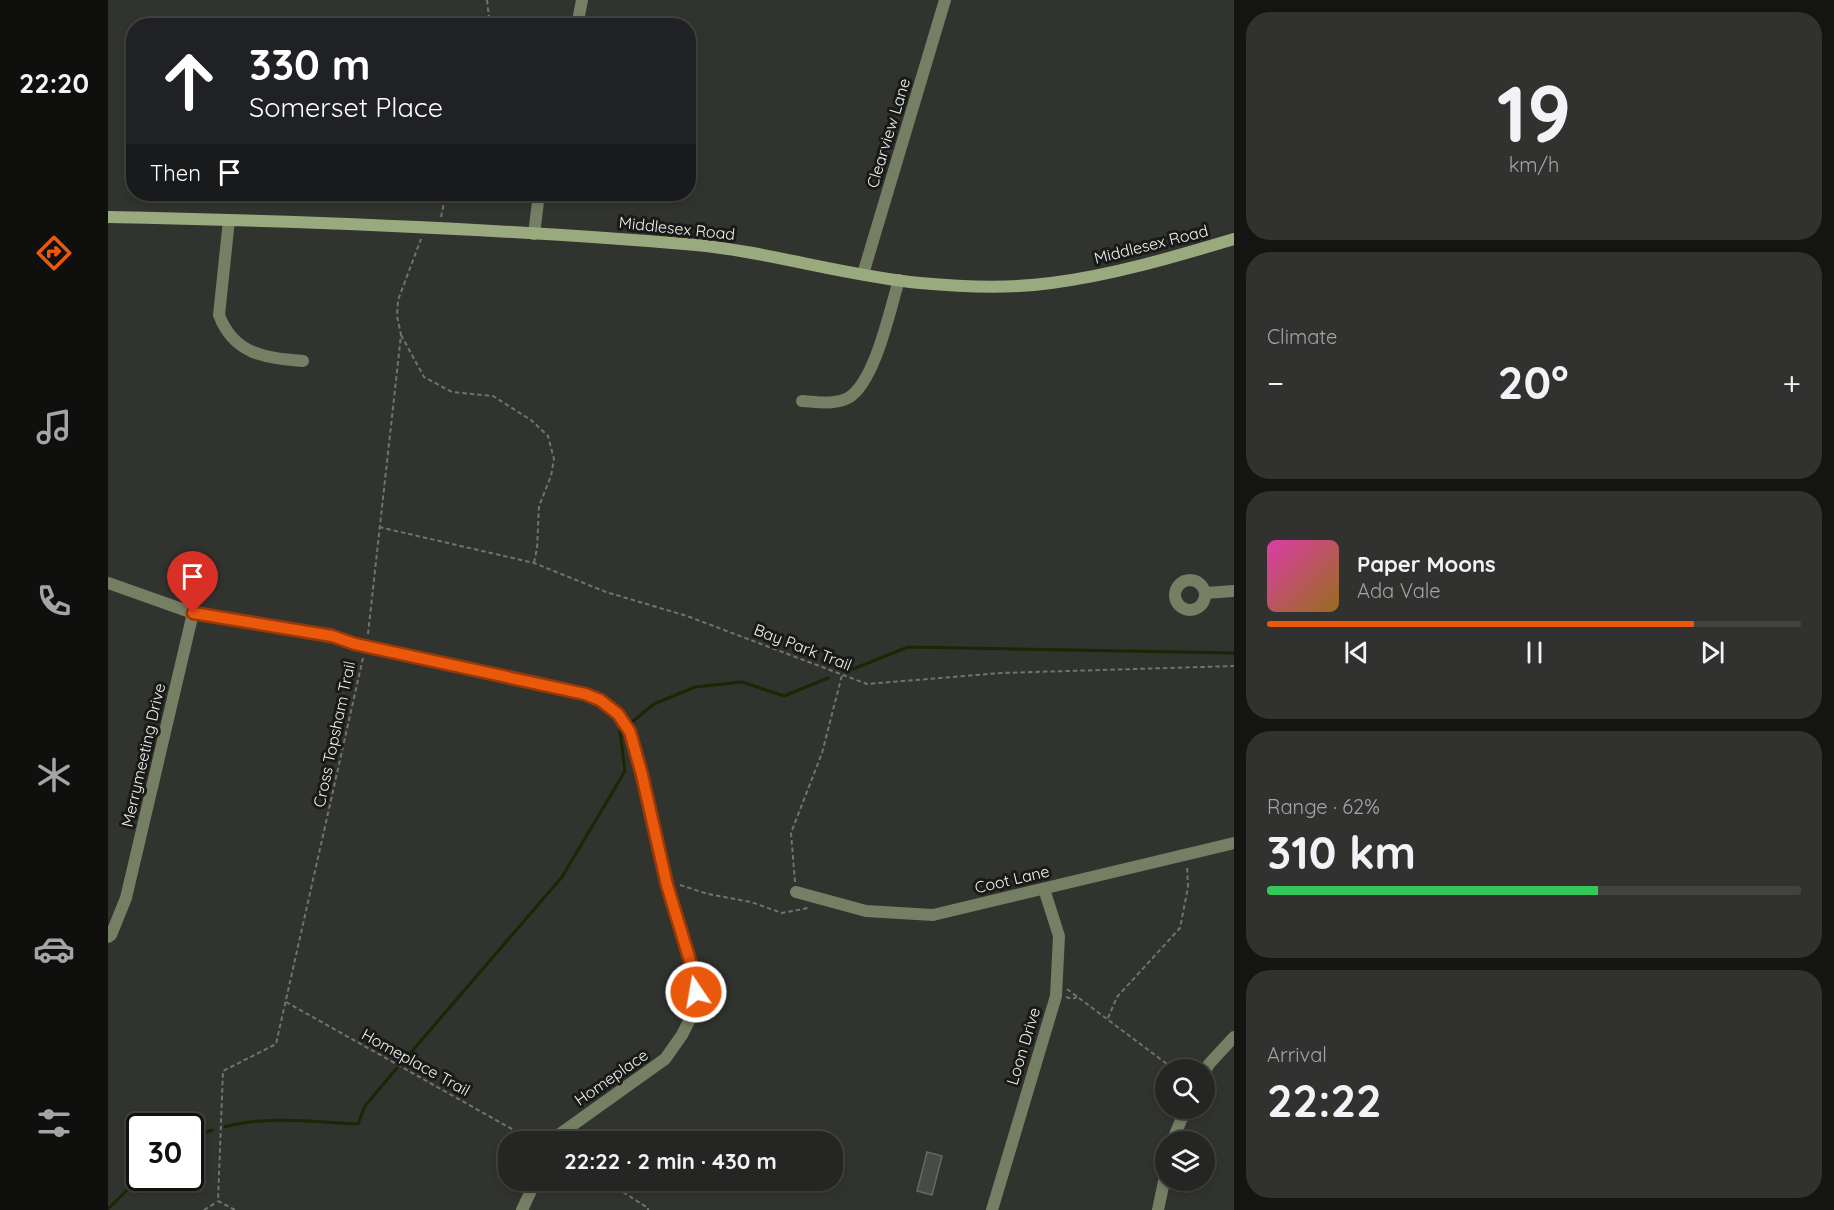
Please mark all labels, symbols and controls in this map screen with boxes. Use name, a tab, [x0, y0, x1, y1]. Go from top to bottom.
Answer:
text: 330 m	[249, 38, 370, 91]
icon: ahead	[150, 42, 228, 120]
text: 19	[1497, 64, 1571, 162]
text: 22:20	[19, 66, 89, 100]
street label: Clearview Lane	[862, 76, 914, 190]
text: Somerset Place	[249, 90, 443, 124]
text: km/h	[1509, 152, 1559, 177]
icon: arrive	[213, 156, 246, 189]
text: Then	[150, 159, 201, 187]
street label: Middlesex Road	[618, 212, 736, 244]
street label: Middlesex Road	[1092, 220, 1210, 268]
icon: directions	[33, 232, 75, 274]
text: Climate	[1267, 324, 1337, 349]
text: 20°	[1498, 354, 1569, 410]
text: −	[1267, 362, 1284, 403]
text: +	[1782, 362, 1801, 403]
icon: music	[33, 406, 75, 448]
text: Paper Moons	[1357, 550, 1496, 578]
pin	[167, 551, 218, 613]
icon: arrive	[176, 560, 209, 593]
text: Ada Vale	[1357, 578, 1441, 603]
icon: phone	[33, 580, 75, 622]
street label: Bay Park Trail	[751, 619, 855, 675]
icon: previous	[1340, 636, 1373, 669]
icon: pause	[1518, 636, 1551, 669]
icon: next	[1696, 636, 1729, 669]
street label: Cross Topsham Trail	[309, 659, 359, 809]
street label: Merrymeeting Drive	[117, 681, 169, 829]
icon: climate	[33, 754, 75, 796]
text: Range · 62%	[1267, 794, 1380, 819]
text: 310 km	[1267, 824, 1416, 880]
street label: Coot Lane	[973, 861, 1051, 897]
icon: car	[33, 928, 75, 970]
position arrow	[664, 960, 728, 1024]
street label: Loon Drive	[1002, 1005, 1044, 1087]
street label: Homeplace Trail	[358, 1024, 474, 1100]
text: Arrival	[1267, 1042, 1327, 1067]
street label: Homeplace	[570, 1044, 652, 1110]
map controls	[1155, 1059, 1215, 1191]
button: search	[1155, 1059, 1215, 1119]
text: 22:22	[1267, 1072, 1382, 1128]
icon: filters	[33, 1102, 75, 1144]
speed limit sign: 30	[126, 1113, 204, 1191]
button: layers	[1155, 1131, 1215, 1191]
text: 22:22 · 2 min · 430 m	[564, 1147, 777, 1175]

